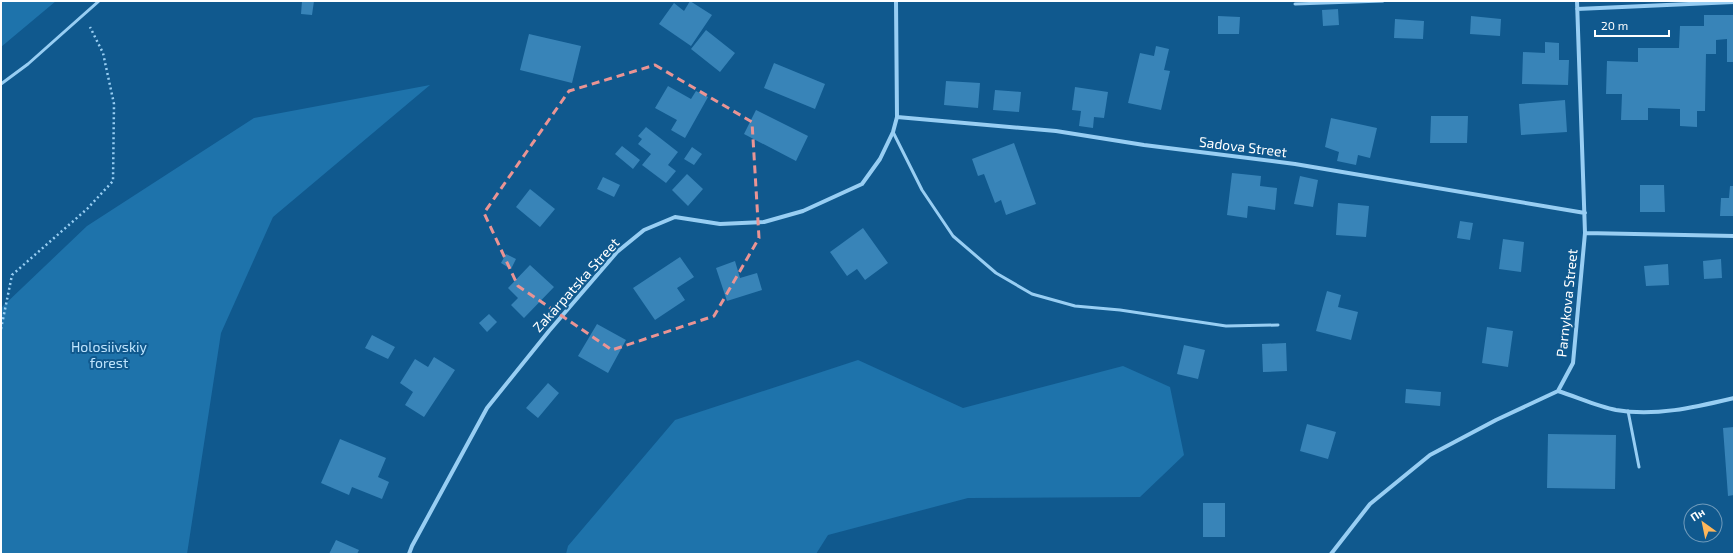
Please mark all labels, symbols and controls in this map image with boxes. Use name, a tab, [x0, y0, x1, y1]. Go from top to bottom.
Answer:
scale bar	[1595, 12, 1669, 38]
text: 20 m	[1601, 18, 1628, 32]
street label: Sadova Street	[1198, 133, 1288, 160]
street label: Zakarpatska Street	[529, 234, 622, 335]
street label: Parnykova Street	[1552, 248, 1581, 358]
park label: Holosiivskiy forest	[71, 338, 148, 371]
north arrow	[1683, 503, 1723, 543]
text: Пн	[1688, 505, 1707, 524]

